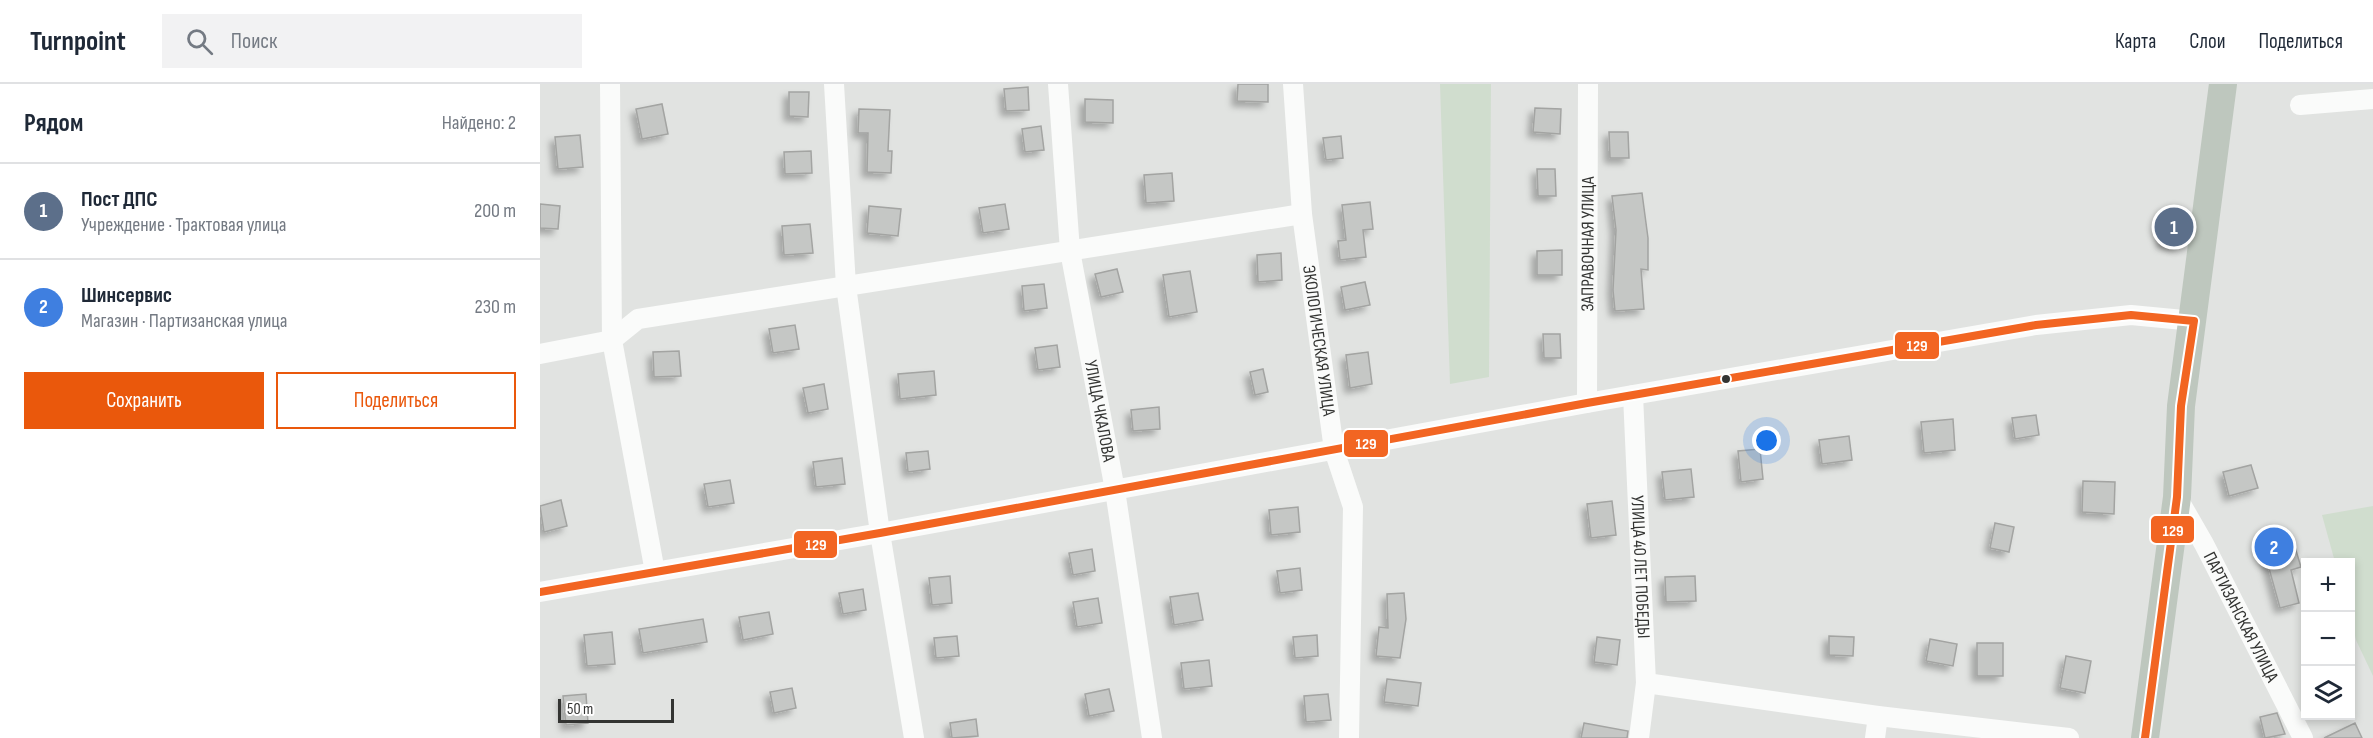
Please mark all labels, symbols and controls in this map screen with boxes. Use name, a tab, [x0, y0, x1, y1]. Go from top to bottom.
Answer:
search box	[162, 14, 582, 68]
text: Turnpoint	[30, 25, 126, 58]
icon: search	[183, 25, 216, 58]
text: Поиск	[231, 28, 277, 55]
text: Карта	[2115, 29, 2156, 54]
text: Слои	[2189, 29, 2225, 54]
text: Поделиться	[2258, 29, 2343, 54]
text: Рядом	[24, 108, 83, 139]
text: Найдено: 2	[442, 111, 516, 135]
street label: ЗАПРАВОЧНАЯ УЛИЦА	[1577, 176, 1599, 312]
text: Пост ДПС	[81, 186, 158, 213]
text: 1	[40, 199, 47, 223]
text: 200 m	[474, 199, 516, 223]
pin: 1	[2154, 204, 2194, 250]
text: Учреждение · Трактовая улица	[81, 213, 286, 237]
street label: ЭКОЛОГИЧЕСКАЯ УЛИЦА	[1298, 264, 1339, 418]
text: Шинсервис	[81, 282, 172, 309]
text: 2	[39, 295, 48, 319]
text: 230 m	[474, 295, 516, 319]
text: Магазин · Партизанская улица	[81, 309, 287, 333]
line badge: 129	[1894, 331, 1940, 360]
text: 129	[1906, 337, 1928, 356]
street label: УЛИЦА ЧКАЛОВА	[1080, 358, 1119, 464]
button: Сохранить	[24, 372, 264, 429]
button: Поделиться	[276, 372, 516, 429]
unlabelled marker	[1720, 373, 1732, 385]
your location	[1752, 426, 1781, 455]
line badge: 129	[1343, 429, 1389, 458]
text: 129	[1355, 435, 1377, 454]
street label: УЛИЦА 40 ЛЕТ ПОБЕДЫ	[1627, 495, 1654, 639]
line badge: 129	[2150, 515, 2195, 544]
text: 129	[2162, 522, 2184, 541]
pin: 2	[2254, 524, 2294, 570]
line badge: 129	[793, 530, 838, 559]
text: 129	[805, 536, 827, 555]
street label: ПАРТИЗАНСКАЯ УЛИЦА	[2199, 548, 2283, 686]
map controls	[2301, 558, 2355, 720]
button: +	[2301, 558, 2355, 612]
button: −	[2301, 612, 2355, 666]
button: layers	[2301, 666, 2355, 720]
scale bar	[558, 696, 674, 724]
text: 50 m	[567, 700, 593, 719]

